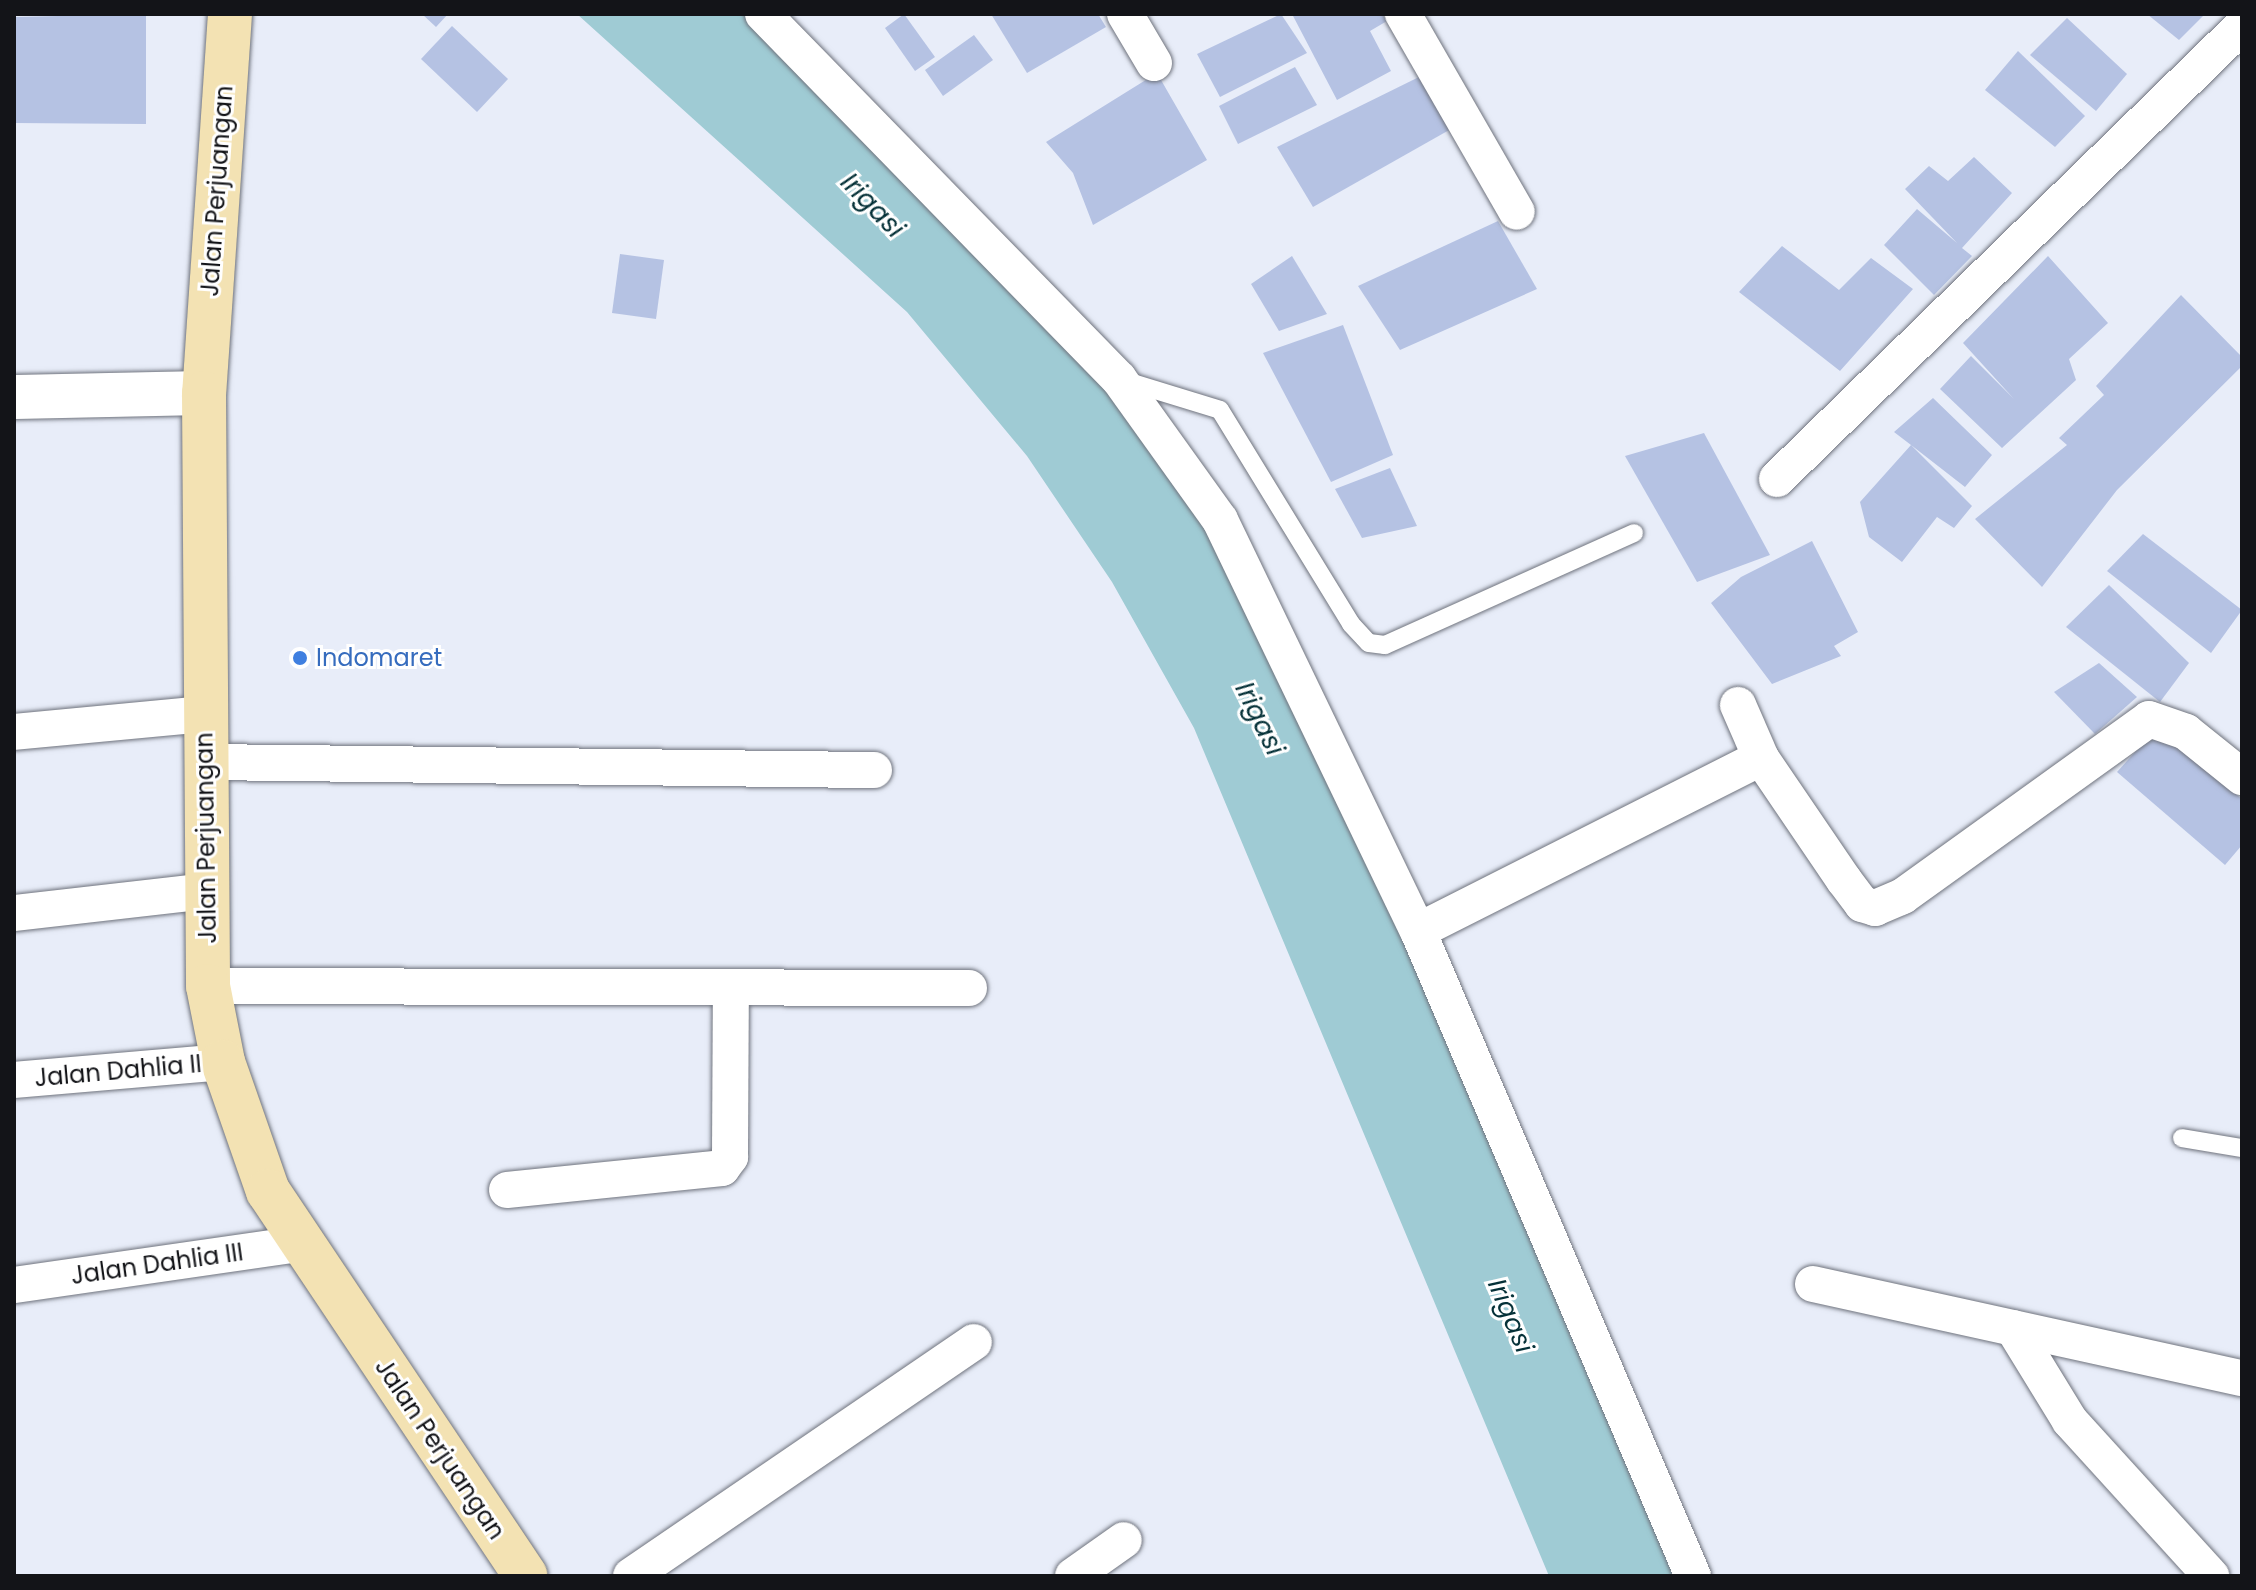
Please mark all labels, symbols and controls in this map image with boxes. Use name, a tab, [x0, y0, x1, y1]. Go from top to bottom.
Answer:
street label: Jalan Perjuangan	[195, 85, 239, 297]
water label: Irigasi	[834, 167, 910, 245]
place label: Indomaret	[316, 644, 442, 672]
marker: Indomaret	[291, 649, 309, 667]
water label: Irigasi	[1228, 677, 1290, 761]
street label: Jalan Perjuangan	[190, 732, 222, 944]
street label: Jalan Dahlia II	[33, 1049, 203, 1093]
street label: Jalan Dahlia III	[69, 1238, 245, 1290]
water label: Irigasi	[1480, 1274, 1540, 1358]
street label: Jalan Perjuangan	[369, 1353, 511, 1545]

